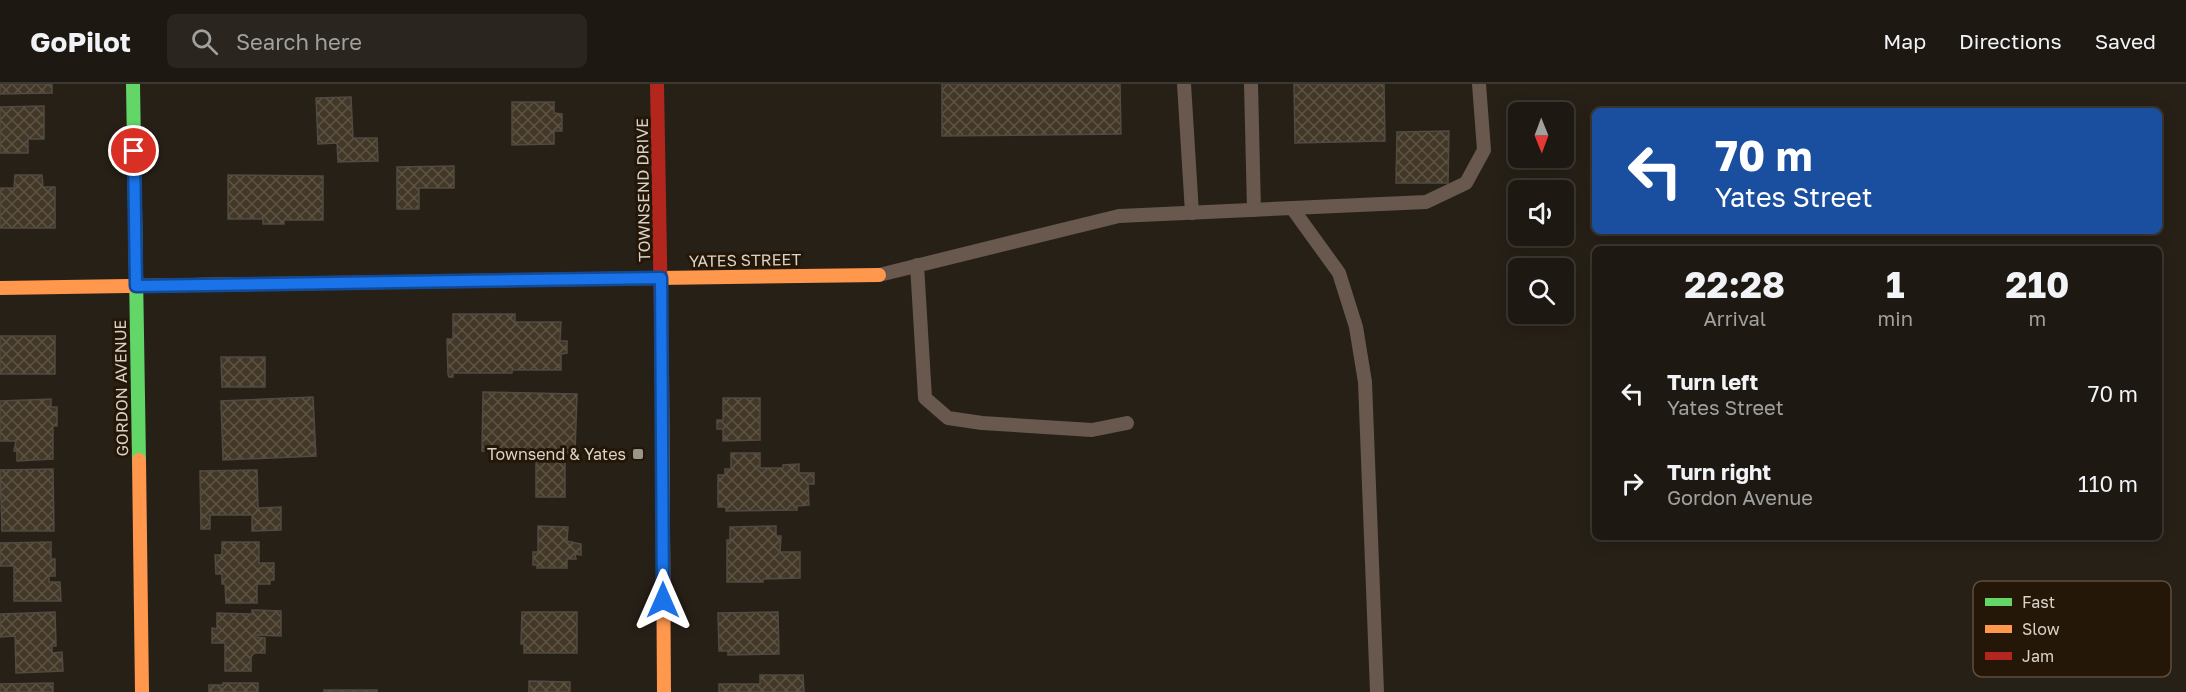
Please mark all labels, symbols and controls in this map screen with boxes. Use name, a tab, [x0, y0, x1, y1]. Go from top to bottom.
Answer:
search box	[167, 14, 587, 68]
text: GoPilot	[30, 25, 131, 58]
icon: search	[188, 25, 221, 58]
text: Search here	[236, 28, 362, 55]
text: Map	[1883, 28, 1926, 54]
text: Directions	[1959, 28, 2062, 54]
text: Saved	[2095, 28, 2156, 54]
north arrow	[1508, 102, 1574, 168]
map controls	[1508, 102, 1574, 324]
street label: TOWNSEND DRIVE	[632, 118, 654, 262]
pin	[108, 125, 159, 176]
text: 70 m	[1715, 130, 1812, 180]
icon: left	[1616, 132, 1694, 210]
icon: arrive	[117, 134, 150, 167]
button: sound	[1508, 180, 1574, 246]
text: Yates Street	[1715, 181, 1873, 213]
street label: YATES STREET	[689, 249, 801, 271]
button: search	[1508, 258, 1574, 324]
text: 22:28	[1685, 263, 1785, 306]
text: 1	[1886, 263, 1905, 306]
text: 210	[2006, 263, 2069, 306]
text: Arrival	[1703, 306, 1766, 330]
text: min	[1878, 306, 1913, 330]
text: m	[2029, 306, 2046, 330]
street label: GORDON AVENUE	[110, 320, 132, 456]
text: Turn left	[1667, 368, 1758, 395]
icon: left	[1616, 377, 1649, 410]
text: 70 m	[2088, 380, 2138, 407]
text: Yates Street	[1667, 395, 1784, 419]
place label: Townsend & Yates	[487, 444, 626, 464]
marker: Townsend & Yates	[631, 447, 645, 461]
text: Turn right	[1667, 458, 1771, 485]
icon: right	[1616, 467, 1649, 500]
text: 110 m	[2078, 470, 2138, 497]
text: Gordon Avenue	[1667, 485, 1813, 509]
position arrow	[631, 568, 695, 632]
legend	[1973, 581, 2171, 677]
text: Fast	[2022, 592, 2055, 612]
text: Slow	[2022, 619, 2060, 639]
text: Jam	[2022, 646, 2054, 666]

